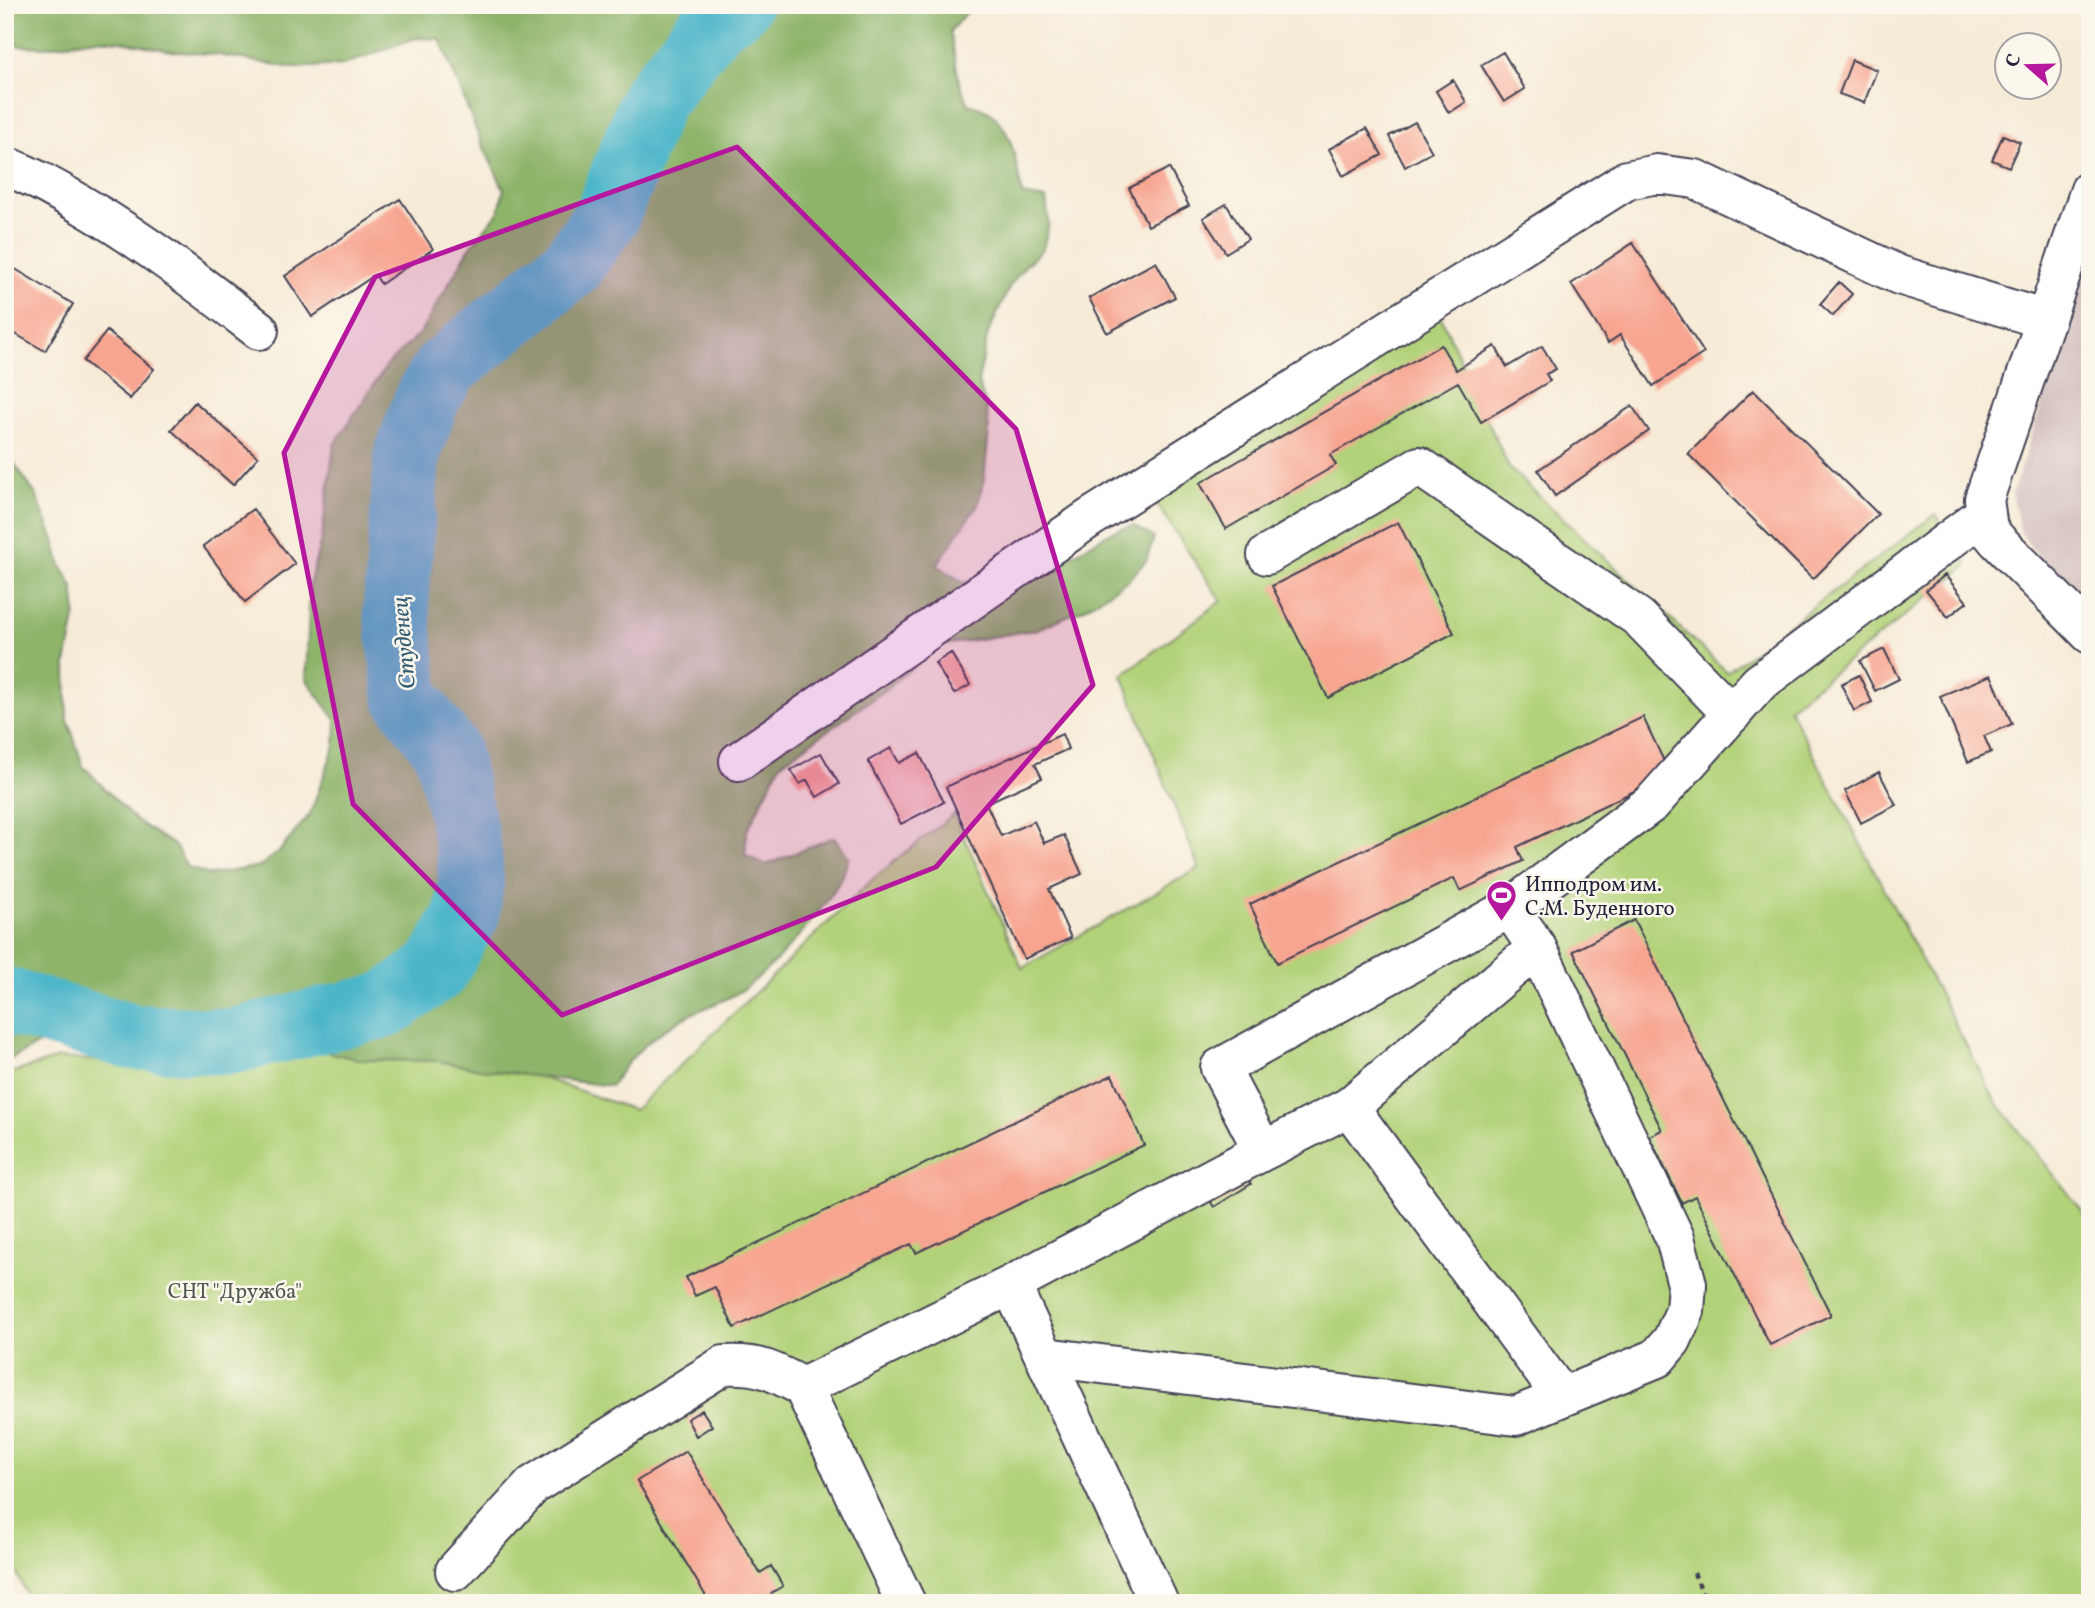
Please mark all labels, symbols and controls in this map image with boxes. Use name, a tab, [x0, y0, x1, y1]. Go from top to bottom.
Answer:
north arrow	[1994, 32, 2064, 102]
text: С	[2000, 51, 2028, 71]
water label: Студенец	[385, 595, 425, 691]
place label: Ипподром им. С.М. Буденного	[1525, 871, 1675, 924]
sports icon: Ипподром им. С.М. Буденного	[1485, 879, 1519, 923]
park label: СНТ "Дружба"	[168, 1278, 302, 1307]

